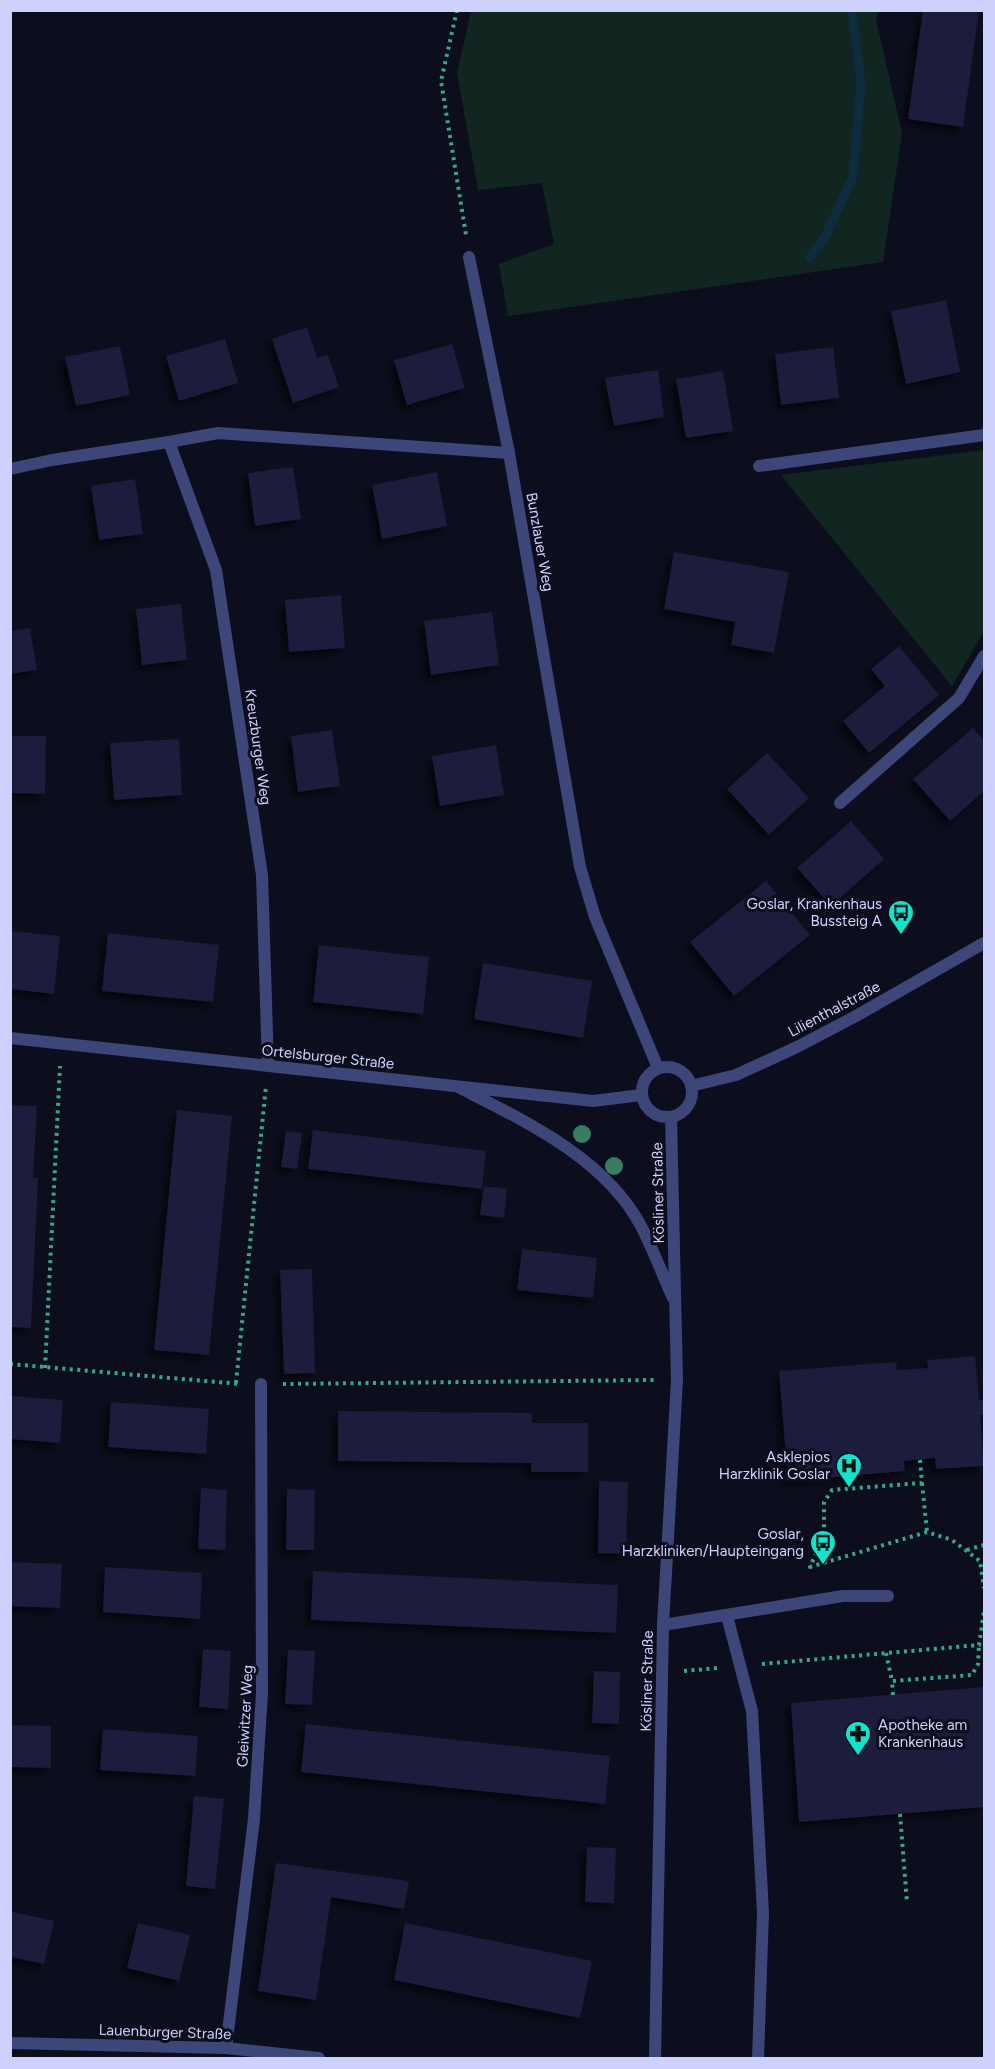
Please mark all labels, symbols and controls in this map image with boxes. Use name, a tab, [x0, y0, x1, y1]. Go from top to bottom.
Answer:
street label: Bunzlauer Weg	[522, 491, 558, 593]
street label: Kreuzburger Weg	[241, 688, 275, 806]
place label: Goslar, Krankenhaus Bussteig A	[747, 895, 882, 930]
bus stop icon: Goslar, Krankenhaus Bussteig A	[886, 898, 916, 936]
street label: Lilienthalstraße	[785, 977, 883, 1041]
street label: Ortelsburger Straße	[261, 1041, 395, 1073]
street label: Kösliner Straße	[648, 1142, 668, 1244]
place label: Asklepios Harzklinik Goslar	[719, 1448, 830, 1483]
hospital icon: Asklepios Harzklinik Goslar	[834, 1451, 864, 1489]
place label: Goslar, Harzkliniken/Haupteingang	[622, 1525, 804, 1560]
bus stop icon: Goslar, Harzkliniken/Haupteingang	[808, 1528, 838, 1566]
street label: Kösliner Straße	[637, 1630, 657, 1732]
street label: Gleiwitzer Weg	[233, 1664, 257, 1768]
place label: Apotheke am Krankenhaus	[878, 1716, 967, 1751]
pharmacy icon: Apotheke am Krankenhaus	[843, 1719, 873, 1757]
street label: Lauenburger Straße	[98, 2021, 232, 2043]

